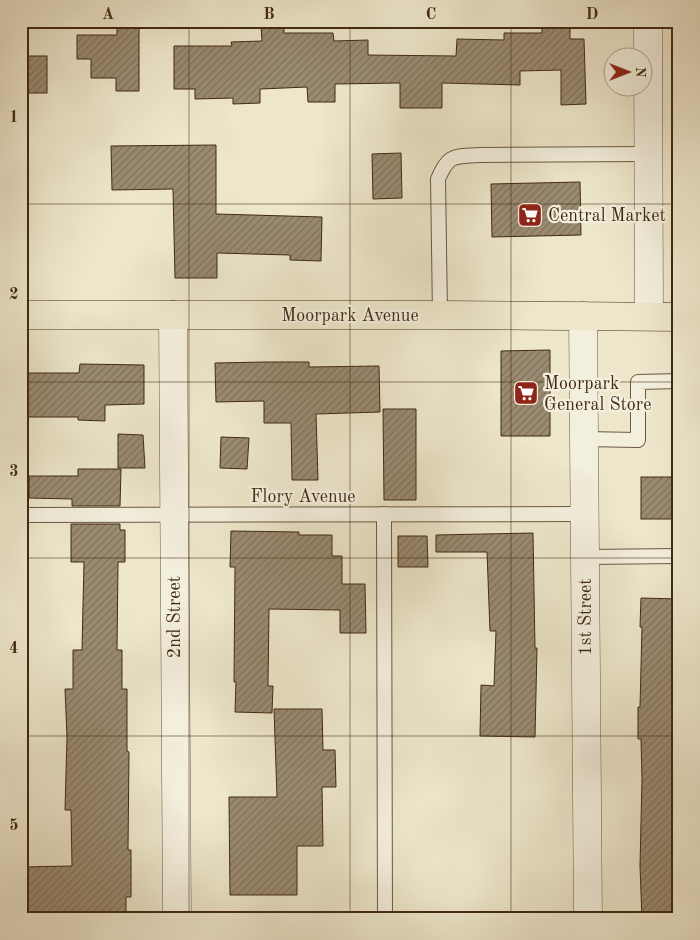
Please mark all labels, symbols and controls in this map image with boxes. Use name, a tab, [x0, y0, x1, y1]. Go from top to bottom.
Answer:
text: A	[102, 7, 114, 23]
text: B	[263, 7, 275, 23]
text: C	[426, 7, 436, 23]
text: D	[586, 7, 598, 23]
north arrow	[602, 48, 652, 98]
text: N	[633, 67, 647, 78]
text: 1	[9, 110, 19, 126]
supermarket icon: Central Market	[517, 202, 543, 228]
place label: Central Market	[548, 207, 666, 225]
text: 2	[9, 287, 19, 303]
street label: Moorpark Avenue	[281, 307, 419, 325]
place label: Moorpark General Store	[544, 375, 651, 414]
supermarket icon: Moorpark General Store	[513, 380, 539, 406]
text: 3	[9, 464, 19, 480]
street label: Flory Avenue	[250, 488, 356, 506]
street label: 2nd Street	[166, 576, 184, 658]
street label: 1st Street	[577, 578, 595, 656]
text: 4	[9, 641, 19, 657]
text: 5	[9, 818, 19, 834]

